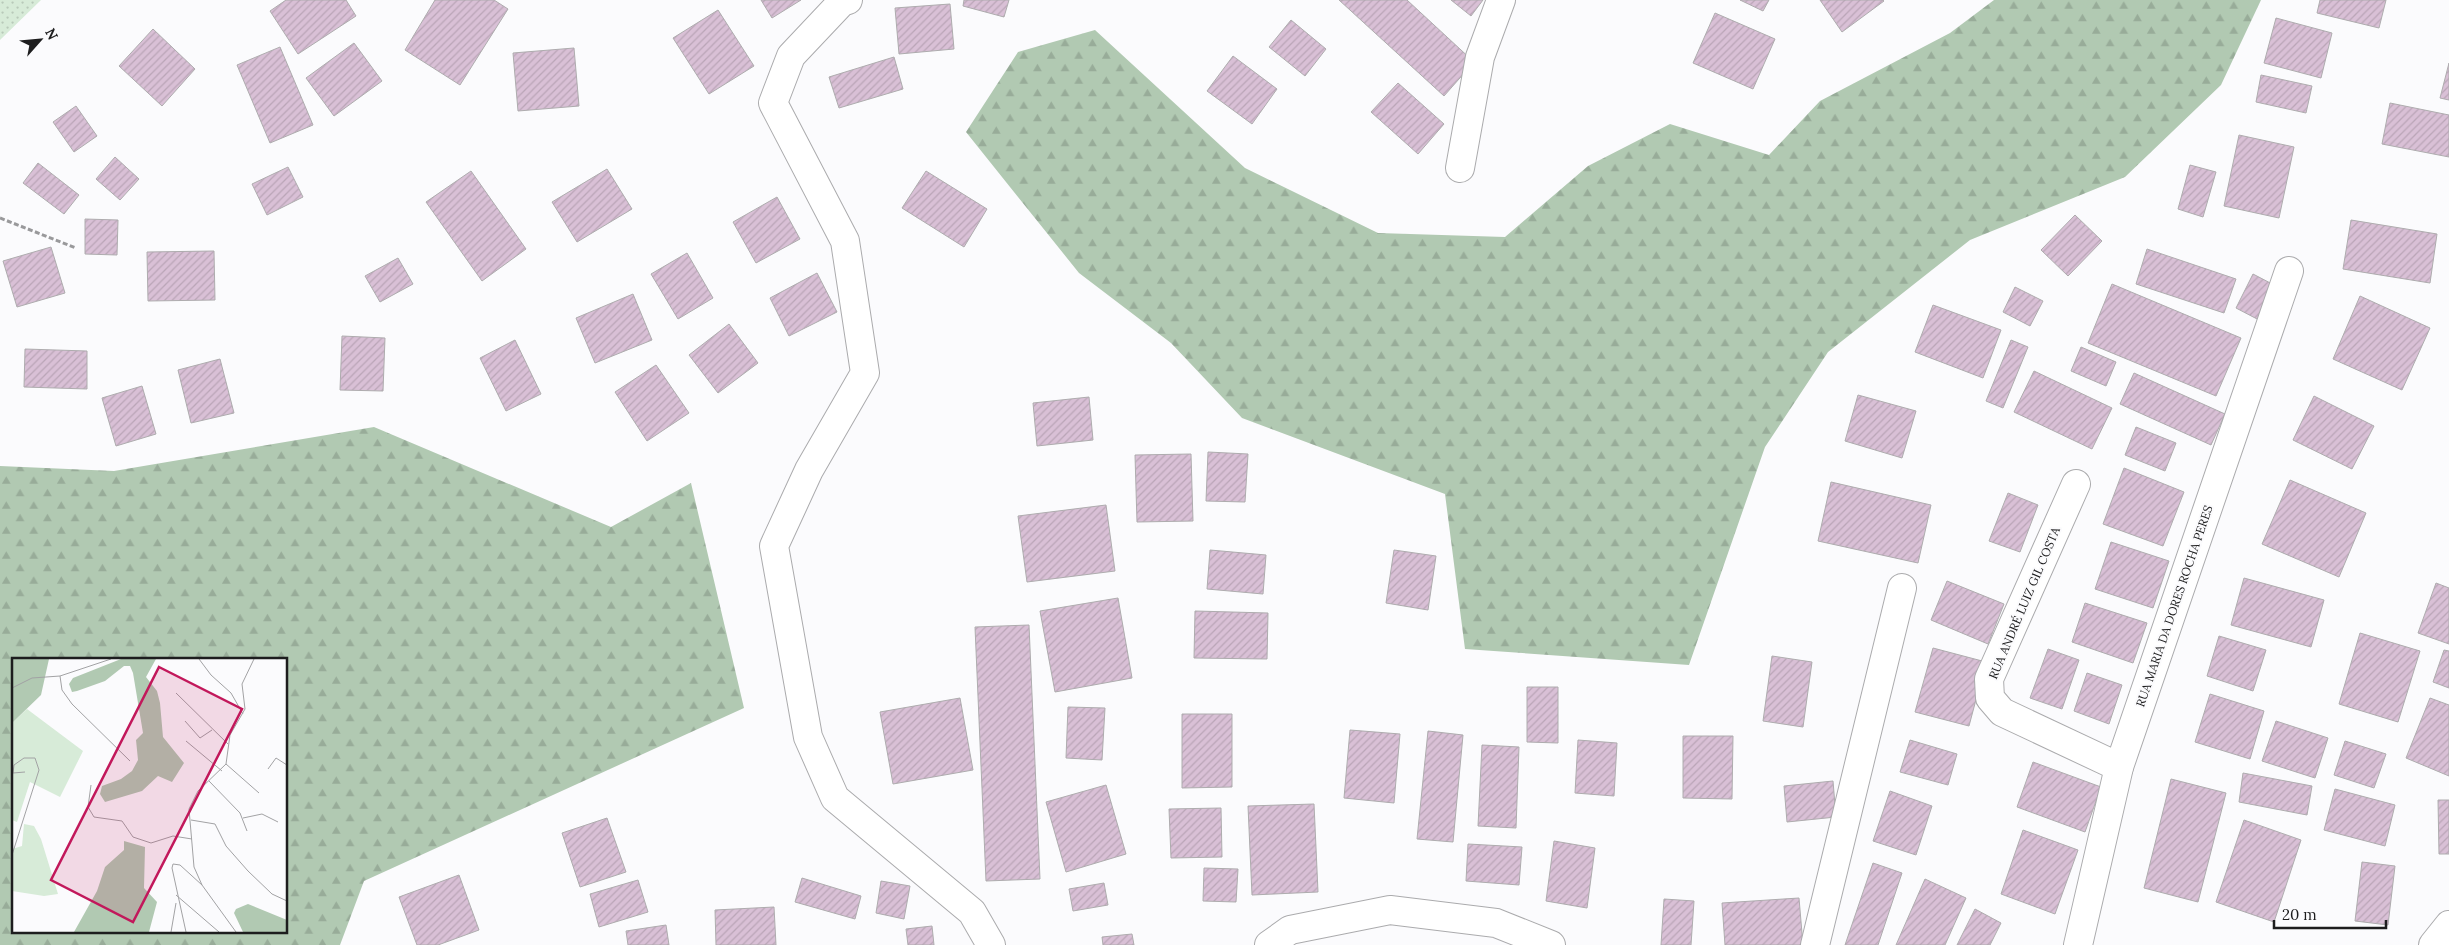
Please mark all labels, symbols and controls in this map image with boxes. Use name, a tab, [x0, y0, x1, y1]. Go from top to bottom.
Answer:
north arrow	[15, 15, 65, 65]
text: N	[41, 25, 62, 43]
street label: RUA MARIA DA DORES ROCHA PERES	[2132, 503, 2216, 709]
street label: RUA ANDRÉ LUIZ GIL COSTA	[1985, 524, 2063, 681]
inset map	[12, 658, 288, 932]
scale bar	[2274, 898, 2386, 930]
text: 20 m	[2282, 905, 2317, 924]

